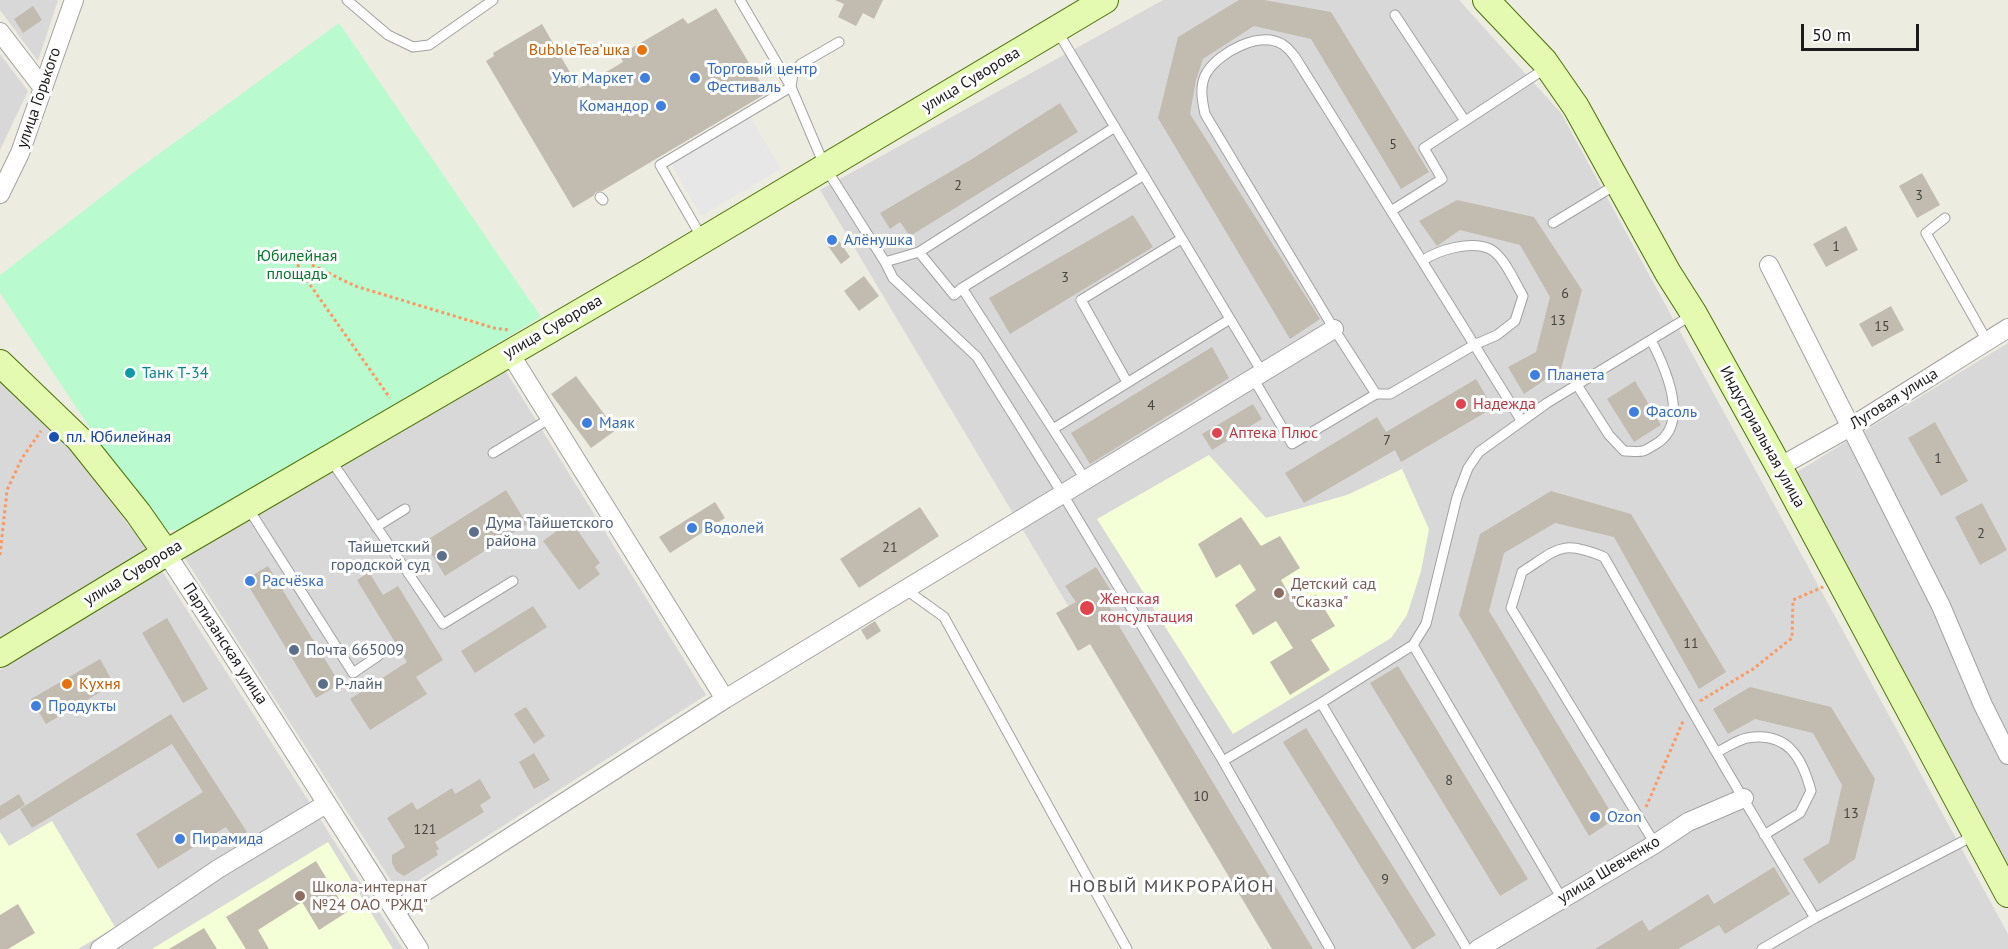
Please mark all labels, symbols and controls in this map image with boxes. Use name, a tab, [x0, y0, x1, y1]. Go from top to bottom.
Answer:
scale bar	[1804, 12, 1922, 50]
text: 50 m	[1812, 23, 1851, 46]
place label: BubbleTea’шка	[529, 40, 630, 60]
marker: BubbleTea’шка	[635, 43, 649, 57]
street label: улица Суворова	[918, 43, 1024, 117]
street label: улица Горького	[13, 45, 65, 151]
place label: Торговый центр Фестиваль	[707, 59, 817, 97]
place label: Уют Маркет	[552, 68, 633, 88]
marker: Уют Маркет	[638, 71, 652, 85]
marker: Торговый центр Фестиваль	[688, 71, 702, 85]
place label: Командор	[579, 96, 649, 116]
marker: Командор	[654, 99, 668, 113]
house number: 5	[1389, 137, 1397, 153]
house number: 2	[954, 178, 962, 194]
house number: 3	[1915, 188, 1923, 204]
place label: Алёнушка	[844, 230, 913, 250]
marker: Алёнушка	[825, 233, 839, 247]
house number: 1	[1832, 239, 1840, 255]
park label: Юбилейная площадь	[257, 246, 337, 284]
house number: 3	[1061, 270, 1069, 286]
house number: 6	[1561, 286, 1569, 302]
street label: улица Суворова	[500, 291, 606, 363]
house number: 13	[1550, 313, 1566, 329]
house number: 15	[1874, 319, 1890, 335]
place label: Танк Т-34	[142, 363, 208, 383]
street label: Индустриальная улица	[1715, 363, 1809, 511]
street label: Луговая улица	[1846, 364, 1942, 434]
place label: Планета	[1547, 365, 1605, 385]
marker: Танк Т-34	[123, 366, 137, 380]
marker: Планета	[1528, 368, 1542, 382]
place label: Надежда	[1473, 394, 1536, 414]
marker: Надежда	[1454, 397, 1468, 411]
house number: 4	[1147, 398, 1155, 414]
place label: Фасоль	[1646, 402, 1697, 422]
marker: Фасоль	[1627, 405, 1641, 419]
place label: Маяк	[599, 413, 635, 433]
marker: Маяк	[580, 416, 594, 430]
place label: Аптека Плюс	[1229, 423, 1318, 443]
marker: Аптека Плюс	[1210, 426, 1224, 440]
place label: пл. Юбилейная	[66, 427, 171, 447]
marker: пл. Юбилейная	[47, 430, 61, 444]
house number: 7	[1383, 433, 1391, 449]
house number: 1	[1934, 451, 1942, 467]
place label: Дума Тайшетского района	[486, 513, 614, 551]
place label: Водолей	[704, 518, 764, 538]
marker: Водолей	[685, 521, 699, 535]
marker: Дума Тайшетского района	[467, 525, 481, 539]
house number: 2	[1977, 526, 1985, 542]
street label: улица Суворова	[80, 536, 186, 610]
place label: Тайшетский городской суд	[331, 537, 430, 575]
house number: 21	[882, 540, 898, 556]
marker: Тайшетский городской суд	[435, 549, 449, 563]
place label: Расчёsка	[262, 571, 324, 591]
marker: Расчёsка	[243, 574, 257, 588]
place label: Детский сад "Сказка"	[1291, 574, 1376, 612]
street label: Партизанская улица	[179, 580, 271, 708]
marker: Детский сад "Сказка"	[1272, 586, 1286, 600]
place label: Женская консультация	[1100, 589, 1193, 627]
marker: Женская консультация	[1078, 599, 1096, 617]
house number: 11	[1683, 636, 1699, 652]
place label: Почта 665009	[306, 640, 404, 660]
marker: Почта 665009	[287, 643, 301, 657]
place label: Кухня	[79, 674, 121, 694]
place label: Р-лайн	[335, 674, 383, 694]
marker: Кухня	[60, 677, 74, 691]
marker: Р-лайн	[316, 677, 330, 691]
place label: Продукты	[48, 696, 116, 716]
marker: Продукты	[29, 699, 43, 713]
house number: 8	[1445, 773, 1453, 789]
house number: 10	[1193, 789, 1209, 805]
house number: 13	[1843, 806, 1859, 822]
place label: Ozon	[1607, 807, 1642, 827]
marker: Ozon	[1588, 810, 1602, 824]
house number: 121	[414, 822, 436, 838]
place label: Пирамида	[192, 829, 264, 849]
marker: Пирамида	[173, 832, 187, 846]
street label: улица Шевченко	[1554, 832, 1664, 908]
house number: 9	[1381, 872, 1389, 888]
district label: НОВЫЙ МИКРОРАЙОН	[1069, 876, 1275, 898]
place label: Школа-интернат №24 ОАО "РЖД"	[312, 877, 428, 915]
marker: Школа-интернат №24 ОАО "РЖД"	[293, 889, 307, 903]

